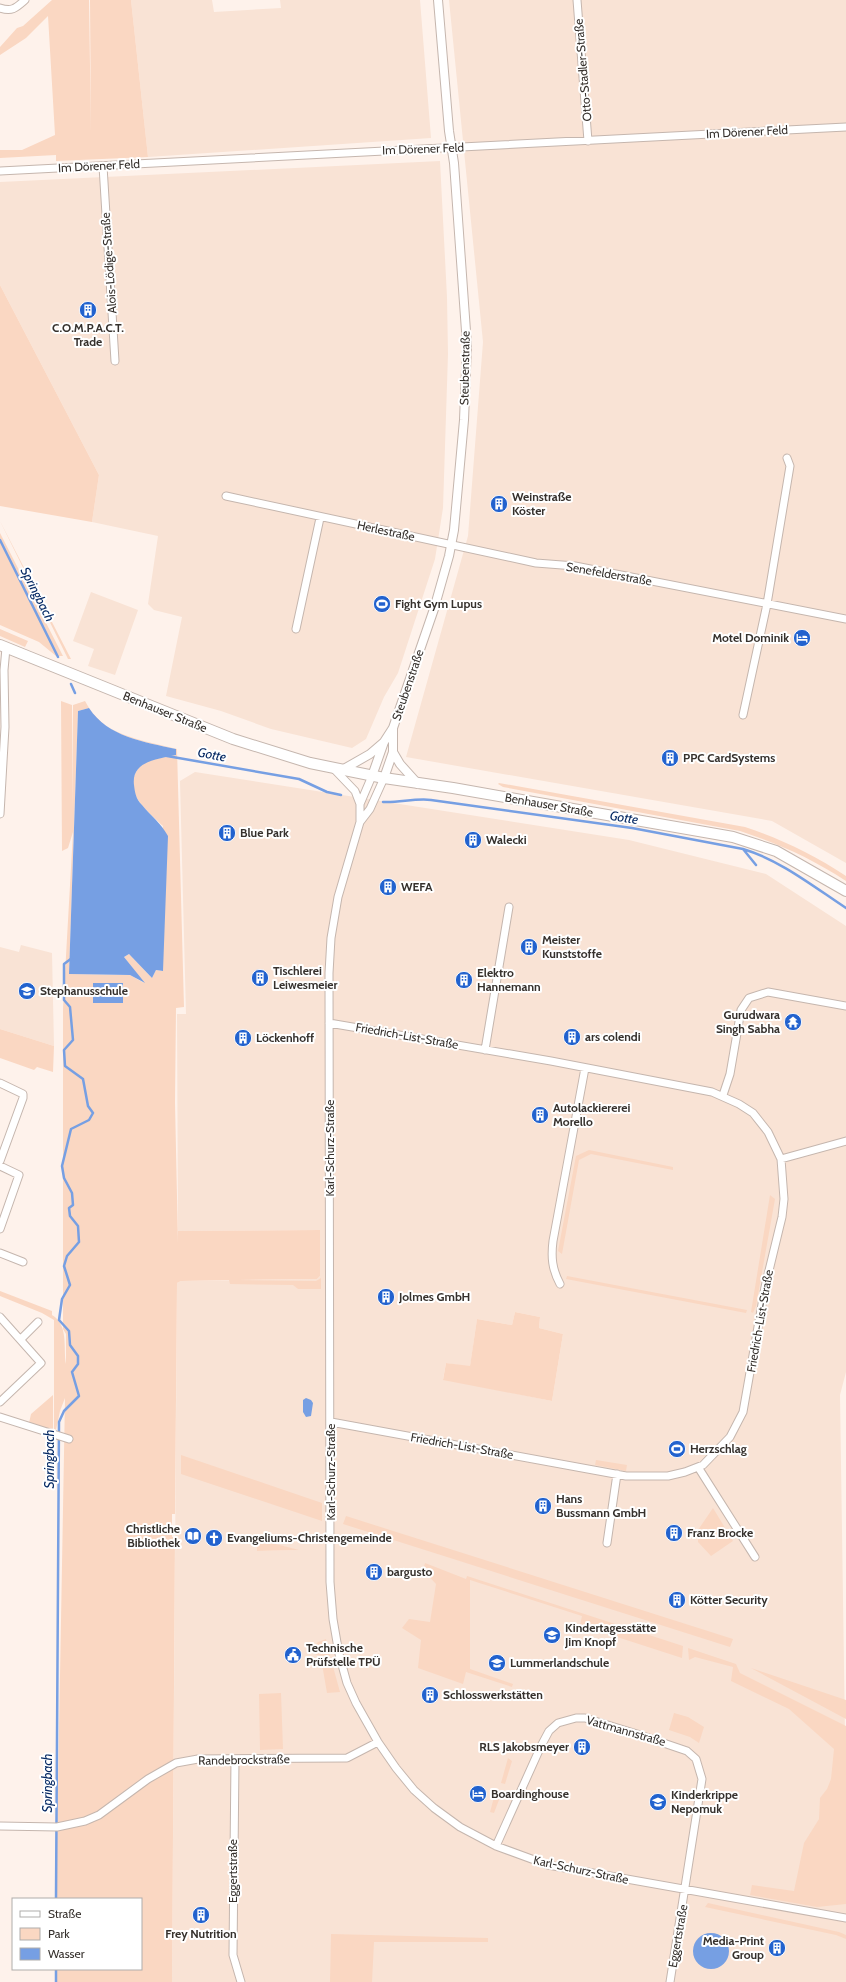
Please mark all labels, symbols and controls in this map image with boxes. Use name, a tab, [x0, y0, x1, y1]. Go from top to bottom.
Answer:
street label: Otto-Stadler-Straße	[571, 18, 594, 122]
street label: Im Dörener Feld	[706, 122, 788, 141]
street label: Im Dörener Feld	[382, 140, 464, 157]
street label: Im Dörener Feld	[58, 156, 140, 175]
street label: Alois-Lödige-Straße	[97, 212, 120, 314]
building icon: C.O.M.P.A.C.T. Trade	[78, 300, 98, 320]
place label: C.O.M.P.A.C.T. Trade	[52, 320, 124, 349]
street label: Steubenstraße	[456, 331, 473, 405]
place label: Weinstraße Köster	[512, 489, 572, 518]
building icon: Weinstraße Köster	[489, 494, 509, 514]
street label: Herlestraße	[356, 517, 416, 544]
street label: Senefelderstraße	[565, 559, 653, 588]
water label: Springbach	[18, 564, 58, 624]
sports icon: Fight Gym Lupus	[372, 594, 392, 614]
place label: Fight Gym Lupus	[395, 596, 482, 611]
hotel icon: Motel Dominik	[792, 628, 812, 648]
place label: Motel Dominik	[712, 630, 789, 645]
street label: Steubenstraße	[388, 647, 427, 722]
street label: Benhauser Straße	[121, 688, 210, 735]
water label: Gotte	[196, 743, 228, 765]
building icon: PPC CardSystems	[660, 748, 680, 768]
place label: PPC CardSystems	[683, 750, 775, 765]
street label: Benhauser Straße	[504, 789, 594, 820]
water label: Gotte	[609, 807, 639, 827]
building icon: Blue Park	[217, 823, 237, 843]
place label: Blue Park	[240, 825, 289, 840]
building icon: Walecki	[463, 830, 483, 850]
place label: Walecki	[486, 832, 527, 847]
building icon: WEFA	[378, 877, 398, 897]
place label: WEFA	[401, 879, 433, 894]
place label: Meister Kunststoffe	[542, 932, 602, 961]
building icon: Meister Kunststoffe	[519, 937, 539, 957]
place label: Tischlerei Leiwesmeier	[273, 963, 338, 992]
place label: Elektro Hannemann	[477, 965, 541, 994]
building icon: Tischlerei Leiwesmeier	[250, 968, 270, 988]
building icon: Elektro Hannemann	[454, 970, 474, 990]
school or university icon: Stephanusschule	[17, 981, 37, 1001]
place label: Stephanusschule	[40, 983, 128, 998]
place label: Gurudwara Singh Sabha	[716, 1007, 780, 1036]
temple icon: Gurudwara Singh Sabha	[783, 1012, 803, 1032]
street label: Friedrich-List-Straße	[355, 1019, 460, 1052]
building icon: ars colendi	[562, 1027, 582, 1047]
building icon: Löckenhoff	[233, 1028, 253, 1048]
place label: ars colendi	[585, 1029, 641, 1044]
place label: Löckenhoff	[256, 1030, 314, 1045]
street label: Karl-Schurz-Straße	[322, 1100, 337, 1196]
place label: Autolackiererei Morello	[553, 1100, 630, 1129]
building icon: Autolackiererei Morello	[530, 1105, 550, 1125]
street label: Friedrich-List-Straße	[743, 1268, 776, 1373]
building icon: Jolmes GmbH	[376, 1287, 396, 1307]
place label: Jolmes GmbH	[398, 1289, 470, 1304]
street label: Karl-Schurz-Straße	[323, 1424, 338, 1520]
street label: Friedrich-List-Straße	[410, 1429, 515, 1462]
water label: Springbach	[41, 1430, 57, 1488]
sports icon: Herzschlag	[667, 1439, 687, 1459]
place label: Herzschlag	[690, 1441, 747, 1456]
place label: Hans Bussmann GmbH	[556, 1491, 646, 1520]
building icon: Hans Bussmann GmbH	[533, 1496, 553, 1516]
place label: Christliche Bibliothek	[126, 1521, 180, 1550]
building icon: Franz Brocke	[664, 1523, 684, 1543]
place label: Franz Brocke	[687, 1525, 753, 1540]
library icon: Christliche Bibliothek	[183, 1526, 203, 1546]
church icon: Evangeliums-Christengemeinde	[204, 1528, 224, 1548]
place label: Evangeliums-Christengemeinde	[227, 1530, 392, 1545]
building icon: bargusto	[364, 1562, 384, 1582]
place label: bargusto	[387, 1564, 433, 1579]
building icon: Kötter Security	[667, 1590, 687, 1610]
place label: Kötter Security	[690, 1592, 768, 1607]
place label: Kindertagesstätte Jim Knopf	[564, 1620, 656, 1649]
school or university icon: Kindertagesstätte Jim Knopf	[542, 1625, 562, 1645]
place label: Technische Prüfstelle TPÜ	[306, 1640, 381, 1669]
public building icon: Technische Prüfstelle TPÜ	[283, 1645, 303, 1665]
school or university icon: Lummerlandschule	[487, 1653, 507, 1673]
place label: Lummerlandschule	[510, 1655, 609, 1670]
building icon: Schlosswerkstätten	[420, 1685, 440, 1705]
place label: Schlosswerkstätten	[443, 1687, 543, 1702]
street label: Vattmannstraße	[585, 1712, 668, 1749]
building icon: RLS Jakobsmeyer	[572, 1737, 592, 1757]
place label: RLS Jakobsmeyer	[479, 1739, 569, 1754]
street label: Randebrockstraße	[198, 1751, 290, 1768]
water label: Springbach	[39, 1754, 55, 1812]
hotel icon: Boardinghouse	[468, 1784, 488, 1804]
place label: Boardinghouse	[491, 1786, 569, 1801]
place label: Kinderkrippe Nepomuk	[671, 1787, 738, 1816]
school or university icon: Kinderkrippe Nepomuk	[648, 1792, 668, 1812]
street label: Eggertstraße	[225, 1839, 240, 1903]
street label: Karl-Schurz-Straße	[532, 1852, 630, 1887]
legend	[12, 1898, 142, 1970]
street label: Eggertstraße	[665, 1903, 690, 1969]
building icon: Frey Nutrition	[191, 1905, 211, 1925]
text: Straße	[48, 1906, 81, 1921]
text: Park	[48, 1926, 70, 1941]
place label: Frey Nutrition	[165, 1926, 237, 1941]
place label: Media‑Print Group	[703, 1933, 764, 1962]
building icon: Media‑Print Group	[767, 1938, 787, 1958]
text: Wasser	[48, 1946, 85, 1961]

